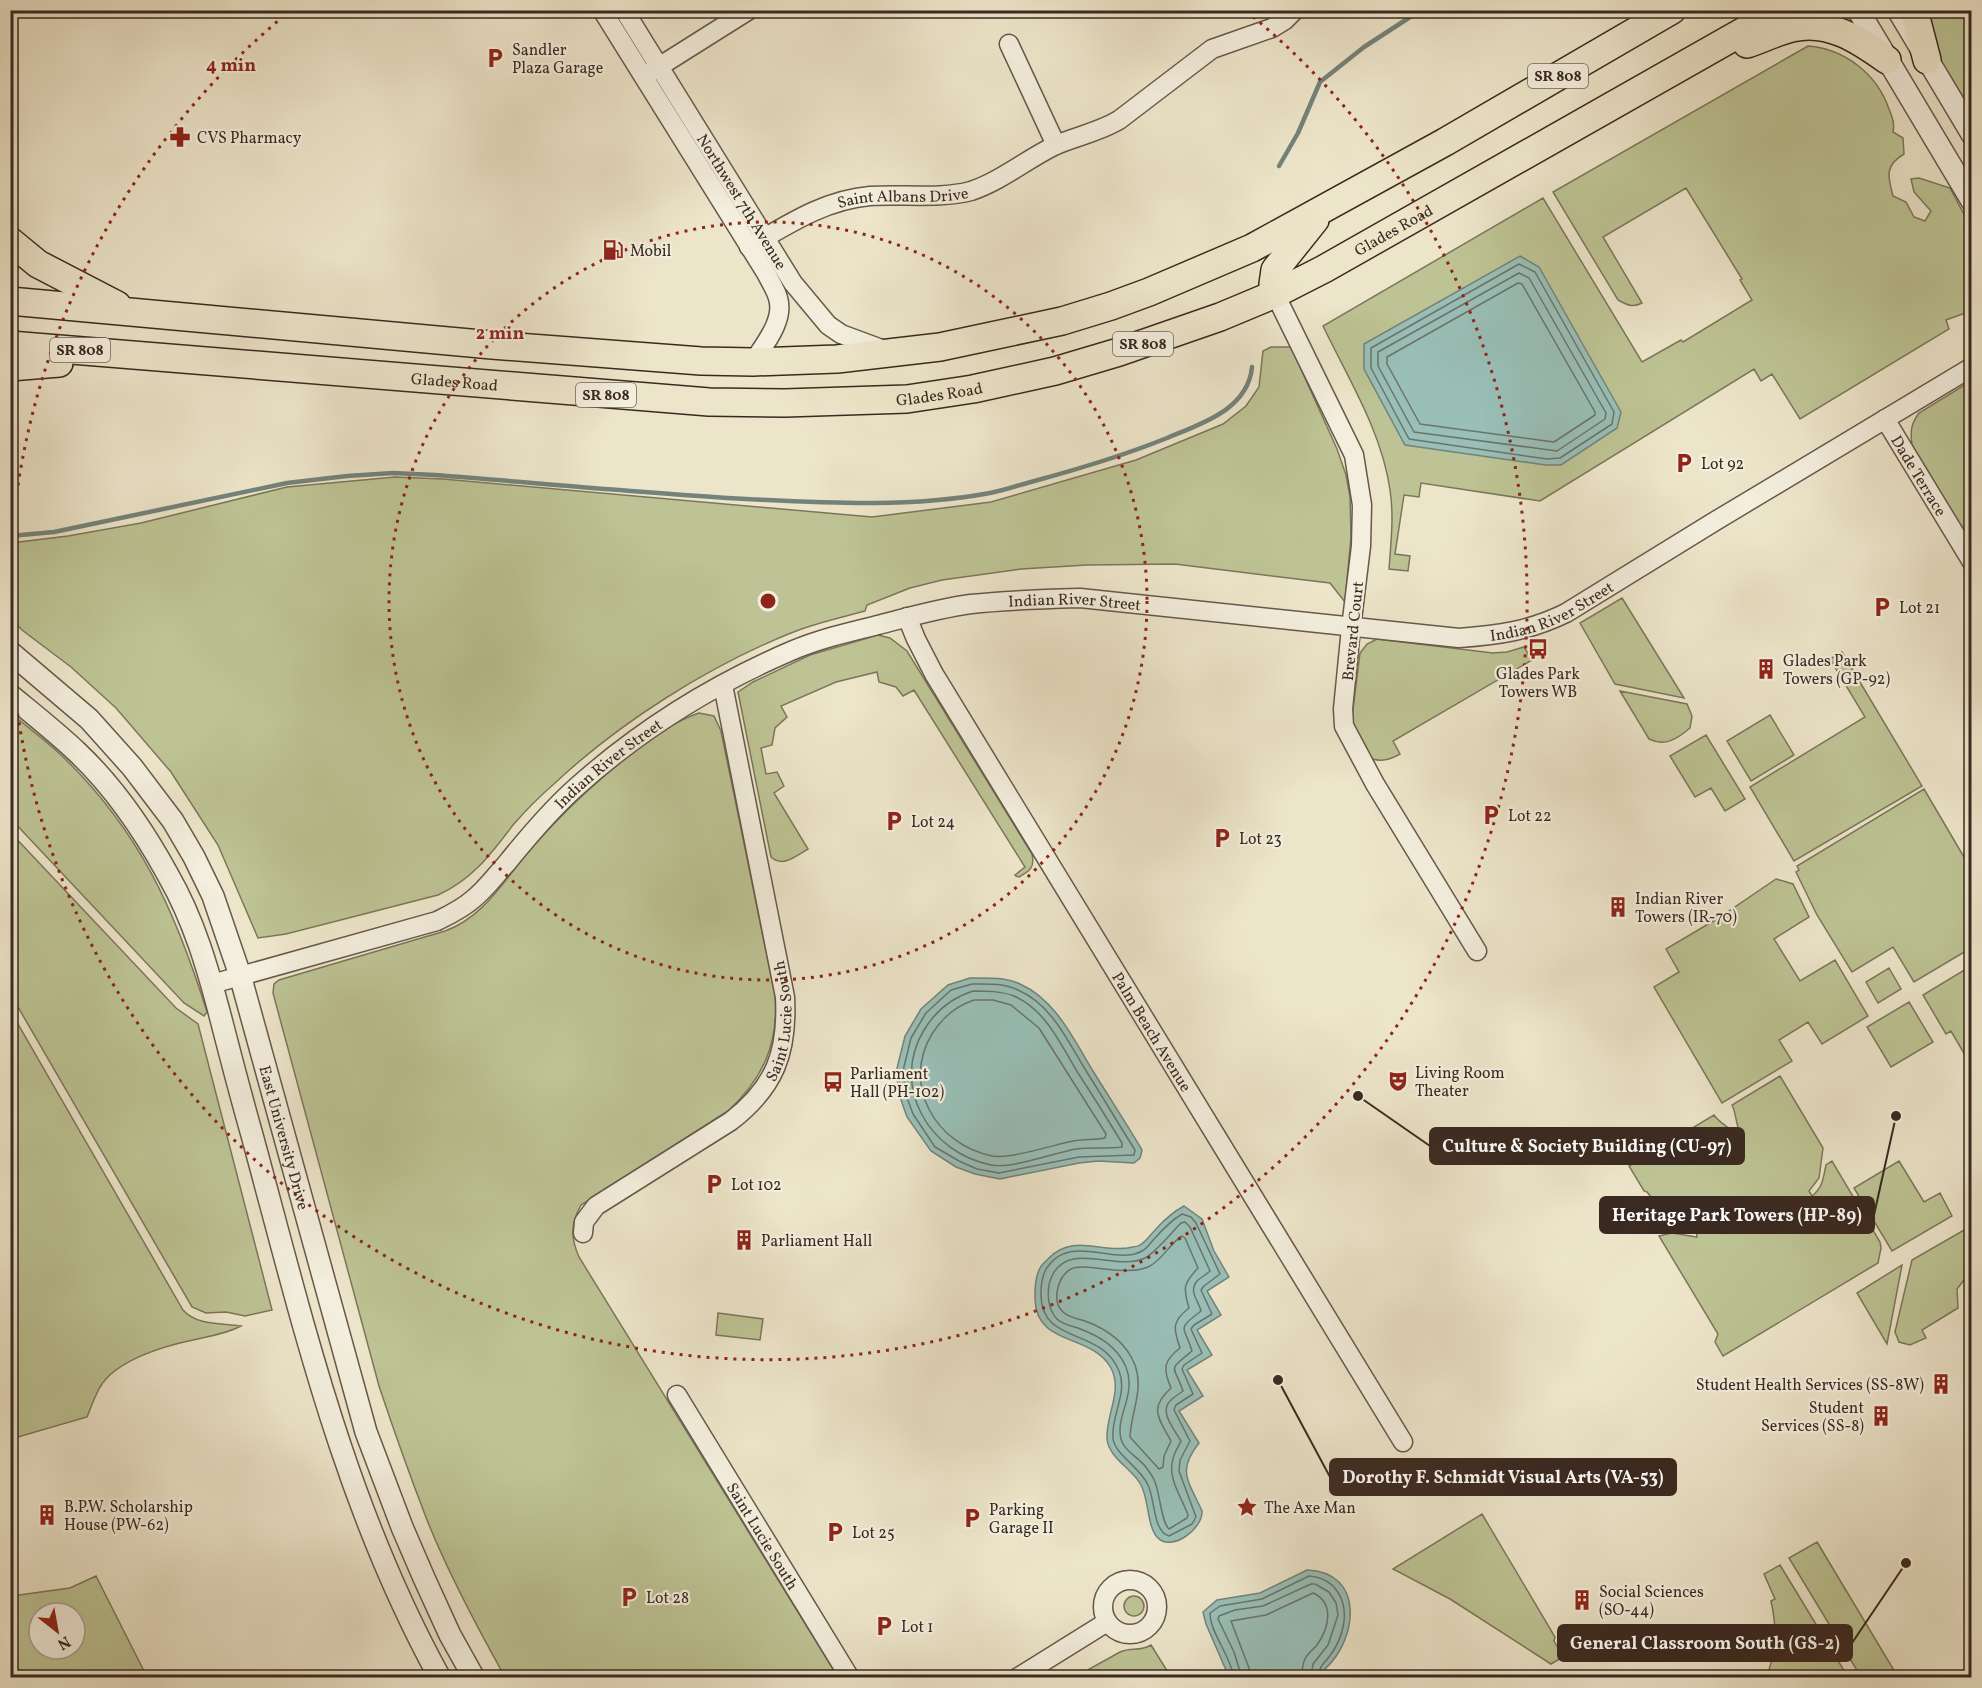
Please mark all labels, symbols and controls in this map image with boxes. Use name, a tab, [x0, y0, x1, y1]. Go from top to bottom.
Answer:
place label: Sandler Plaza Garage	[512, 40, 603, 80]
parking icon: Sandler Plaza Garage	[483, 46, 507, 70]
text: 4 min	[206, 54, 256, 79]
road number: SR 808	[1528, 64, 1588, 88]
pharmacy icon: CVS Pharmacy	[168, 125, 192, 149]
place label: CVS Pharmacy	[197, 128, 302, 150]
street label: Northwest 7th Avenue	[690, 130, 791, 274]
street label: Saint Albans Drive	[835, 183, 971, 215]
street label: Glades Road	[1351, 200, 1438, 263]
fuel station icon: Mobil	[601, 238, 625, 262]
place label: Mobil	[630, 241, 671, 263]
text: 2 min	[476, 322, 524, 347]
road number: SR 808	[1113, 332, 1173, 356]
road number: SR 808	[50, 338, 110, 362]
street label: Glades Road	[410, 369, 499, 398]
street label: Glades Road	[896, 378, 985, 412]
road number: SR 808	[576, 383, 636, 407]
street label: Dade Terrace	[1885, 432, 1951, 521]
parking icon: Lot 92	[1672, 451, 1696, 475]
place label: Lot 92	[1701, 454, 1744, 476]
street label: Indian River Street	[1489, 577, 1619, 648]
street label: Brevard Court	[1338, 580, 1370, 682]
street label: Indian River Street	[1008, 589, 1142, 617]
centre of rings	[758, 591, 778, 611]
parking icon: Lot 21	[1870, 595, 1894, 619]
place label: Lot 21	[1899, 598, 1940, 620]
bus stop icon: Glades Park Towers WB	[1526, 637, 1550, 661]
place label: Glades Park Towers (GP-92)	[1783, 651, 1890, 691]
building icon: Glades Park Towers (GP-92)	[1754, 657, 1778, 681]
place label: Glades Park Towers WB	[1496, 664, 1580, 704]
street label: Indian River Street	[550, 714, 668, 815]
parking icon: Lot 22	[1479, 803, 1503, 827]
place label: Lot 22	[1508, 806, 1551, 828]
parking icon: Lot 24	[882, 809, 906, 833]
place label: Lot 24	[911, 812, 955, 834]
parking icon: Lot 23	[1210, 826, 1234, 850]
place label: Lot 23	[1239, 829, 1282, 851]
place label: Indian River Towers (IR-70)	[1635, 889, 1737, 929]
building icon: Indian River Towers (IR-70)	[1606, 895, 1630, 919]
street label: Saint Lucie South	[761, 959, 798, 1086]
street label: Palm Beach Avenue	[1106, 968, 1196, 1097]
street label: East University Drive	[252, 1063, 313, 1213]
place label: Living Room Theater	[1415, 1063, 1505, 1103]
place label: Parliament Hall (PH-102)	[850, 1064, 944, 1104]
theatre icon: Living Room Theater	[1386, 1069, 1410, 1093]
bus stop icon: Parliament Hall (PH-102)	[821, 1070, 845, 1094]
callout: Culture & Society Building (CU-97)	[1430, 1128, 1744, 1164]
text: Culture & Society Building (CU-97)	[1442, 1135, 1732, 1160]
parking icon: Lot 102	[702, 1172, 726, 1196]
place label: Lot 102	[731, 1175, 782, 1197]
callout: Heritage Park Towers (HP-89)	[1600, 1197, 1874, 1233]
text: Heritage Park Towers (HP-89)	[1612, 1204, 1862, 1229]
building icon: Parliament Hall	[732, 1228, 756, 1252]
place label: Parliament Hall	[761, 1231, 872, 1253]
building icon: Student Health Services (SS-8W)	[1929, 1372, 1953, 1396]
place label: Student Health Services (SS-8W)	[1696, 1375, 1924, 1397]
place label: Student Services (SS-8)	[1761, 1398, 1864, 1438]
building icon: Student Services (SS-8)	[1869, 1404, 1893, 1428]
callout: Dorothy F. Schmidt Visual Arts (VA-53)	[1330, 1459, 1676, 1495]
text: Dorothy F. Schmidt Visual Arts (VA-53)	[1342, 1466, 1664, 1491]
street label: Saint Lucie South	[720, 1479, 803, 1595]
place icon: The Axe Man	[1235, 1495, 1259, 1519]
place label: B.P.W. Scholarship House (PW-62)	[64, 1497, 193, 1537]
place label: The Axe Man	[1264, 1498, 1356, 1520]
place label: Parking Garage II	[989, 1500, 1054, 1540]
building icon: B.P.W. Scholarship House (PW-62)	[35, 1503, 59, 1527]
parking icon: Parking Garage II	[960, 1506, 984, 1530]
parking icon: Lot 25	[823, 1520, 847, 1544]
place label: Lot 25	[852, 1523, 895, 1545]
place label: Social Sciences (SO-44)	[1599, 1582, 1704, 1622]
parking icon: Lot 28	[617, 1585, 641, 1609]
place label: Lot 28	[646, 1588, 689, 1610]
building icon: Social Sciences (SO-44)	[1570, 1588, 1594, 1612]
north arrow	[27, 1601, 87, 1661]
parking icon: Lot 1	[872, 1614, 896, 1638]
place label: Lot 1	[901, 1617, 934, 1639]
callout: General Classroom South (GS-2)	[1558, 1625, 1852, 1661]
text: N	[53, 1630, 74, 1655]
text: General Classroom South (GS-2)	[1570, 1632, 1840, 1657]

